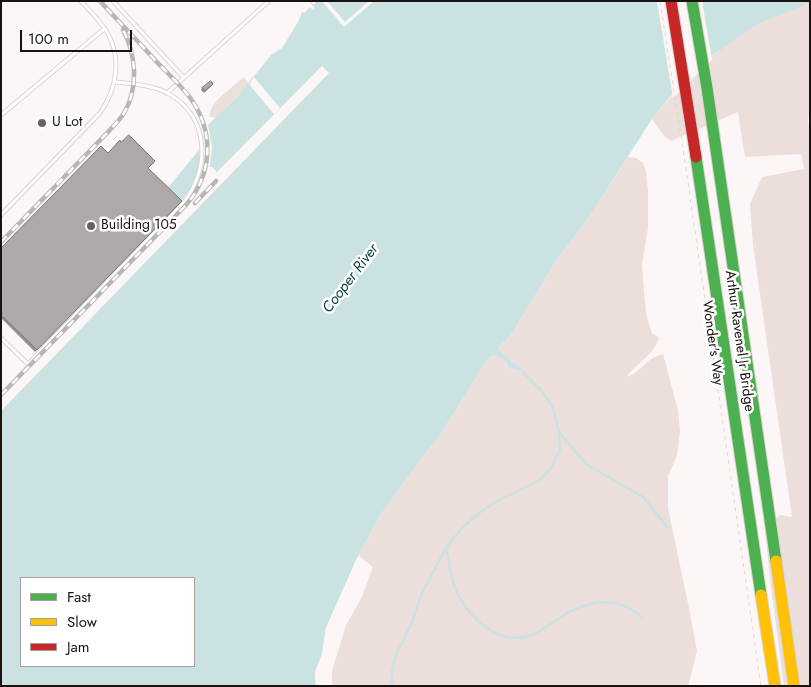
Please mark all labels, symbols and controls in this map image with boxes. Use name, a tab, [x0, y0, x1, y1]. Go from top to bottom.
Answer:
scale bar	[22, 20, 135, 52]
text: 100 m	[28, 28, 69, 50]
place label: U Lot	[52, 115, 82, 131]
marker: U Lot	[36, 117, 48, 129]
place label: Building 105	[101, 218, 177, 234]
marker: Building 105	[85, 220, 97, 232]
water label: Cooper River	[319, 241, 383, 317]
street label: Arthur Ravenel Jr Bridge	[721, 269, 757, 413]
street label: Wonder's Way	[698, 300, 726, 386]
legend	[20, 577, 195, 667]
text: Fast	[67, 586, 91, 608]
text: Slow	[67, 611, 97, 633]
text: Jam	[67, 636, 90, 658]

